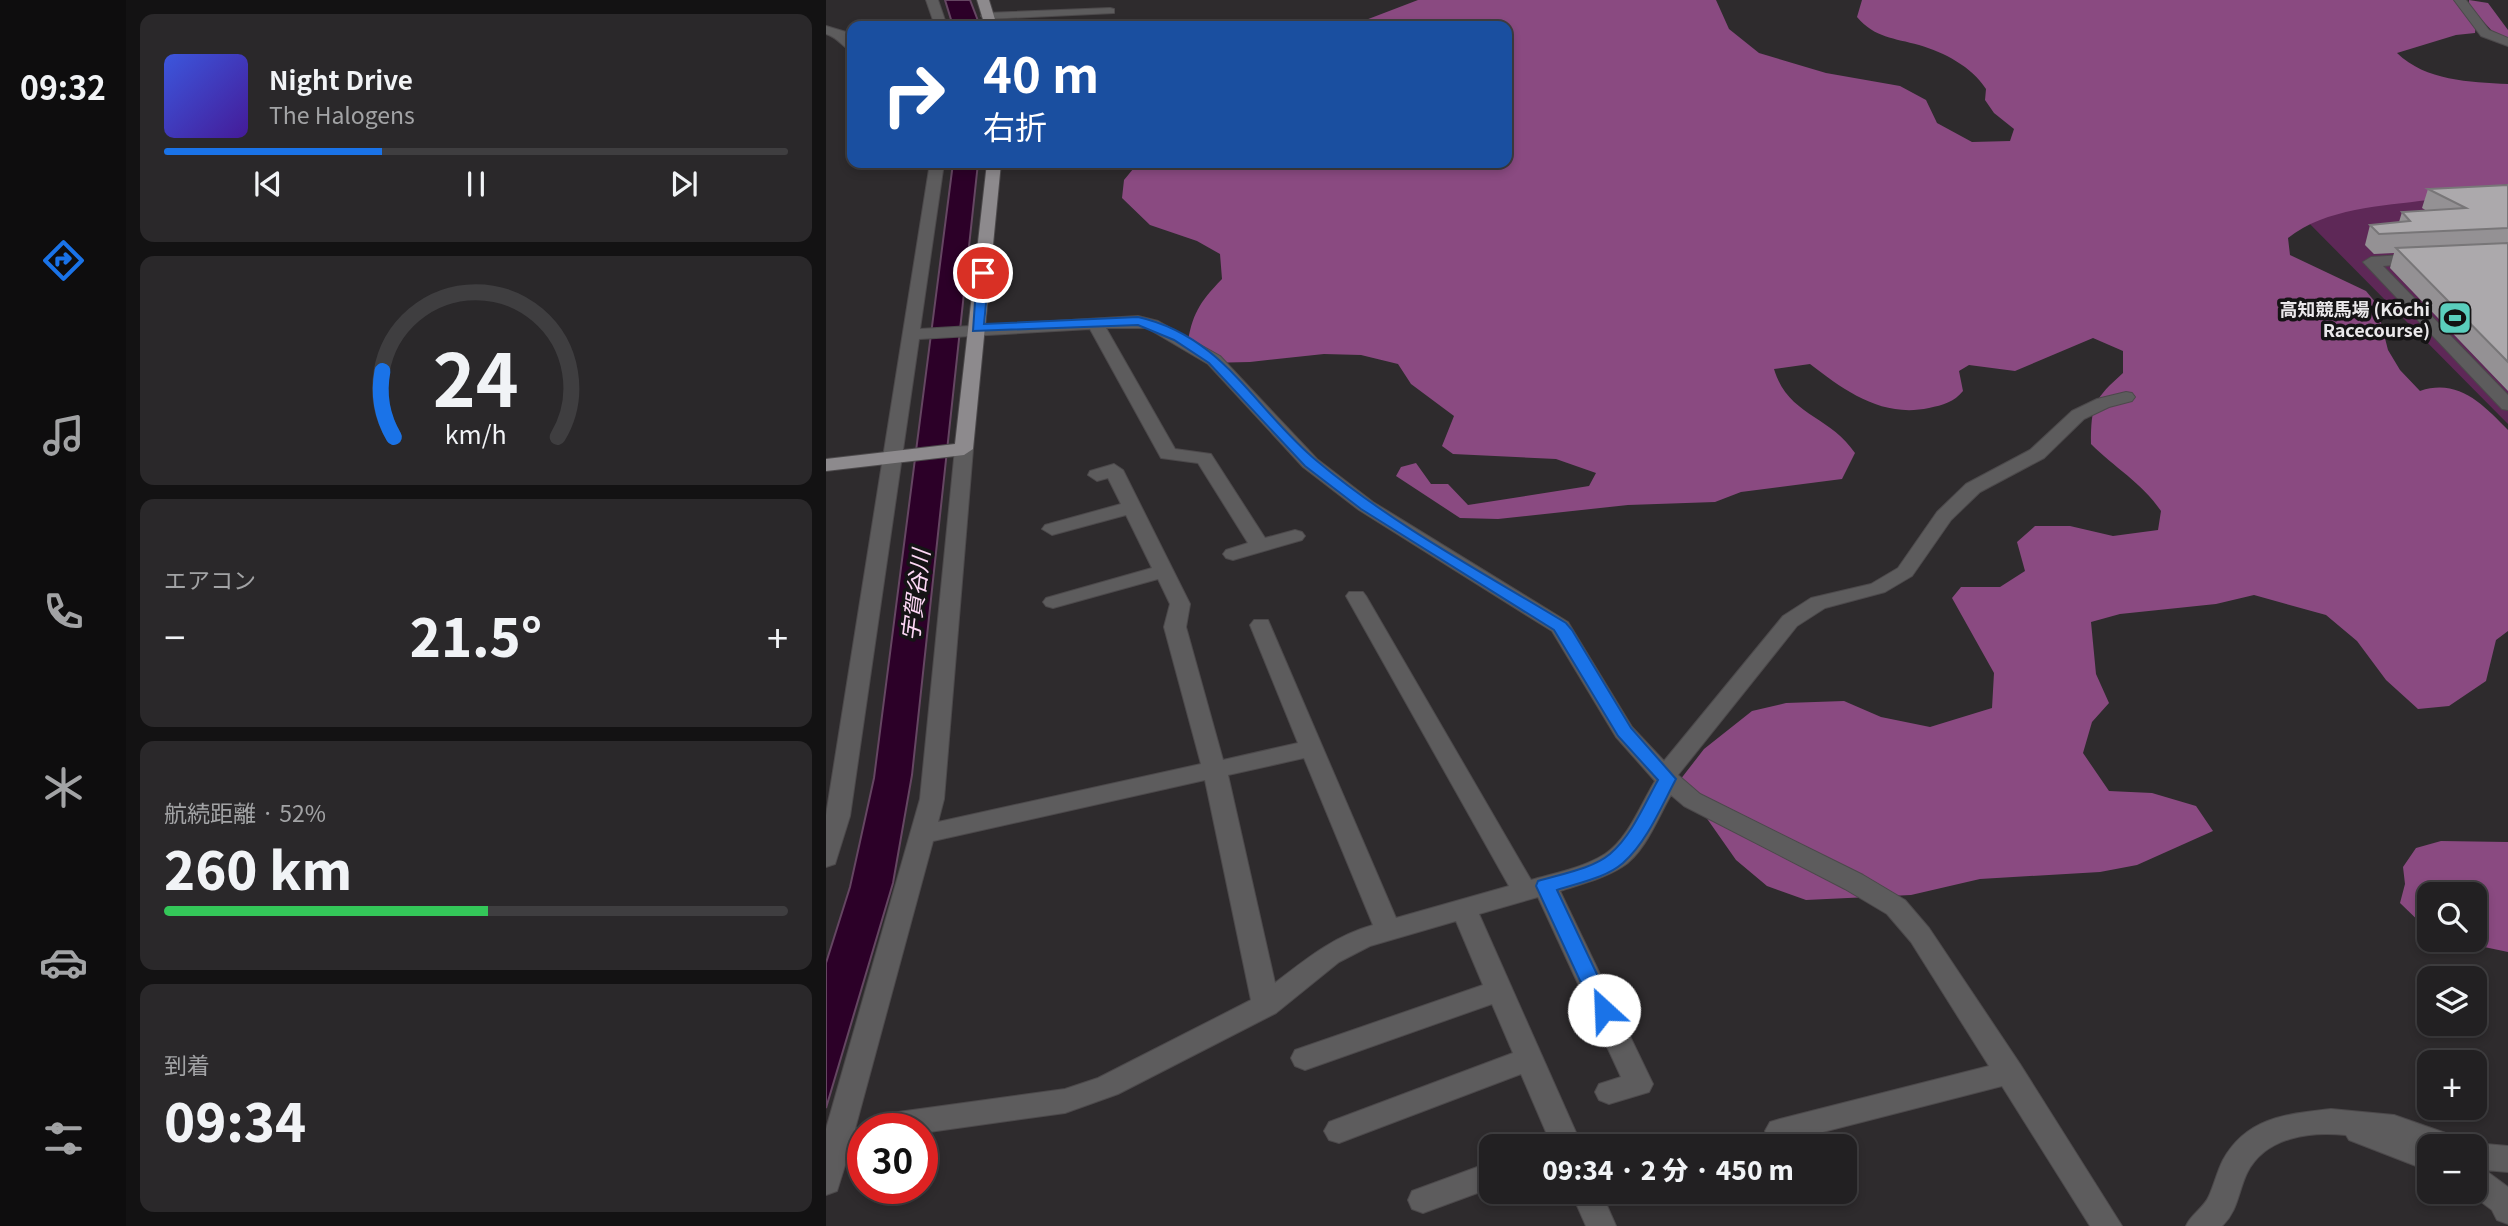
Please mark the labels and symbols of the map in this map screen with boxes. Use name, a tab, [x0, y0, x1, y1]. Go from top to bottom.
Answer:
pin	[953, 243, 1013, 303]
place label: 高知競馬場 (Kōchi Racecourse)	[2279, 295, 2430, 342]
sports icon: 高知競馬場 (Kōchi Racecourse)	[2436, 299, 2474, 337]
water label: 宇賀谷川	[892, 544, 937, 643]
position arrow	[1567, 973, 1641, 1047]
speed limit sign: 30	[847, 1113, 938, 1204]

